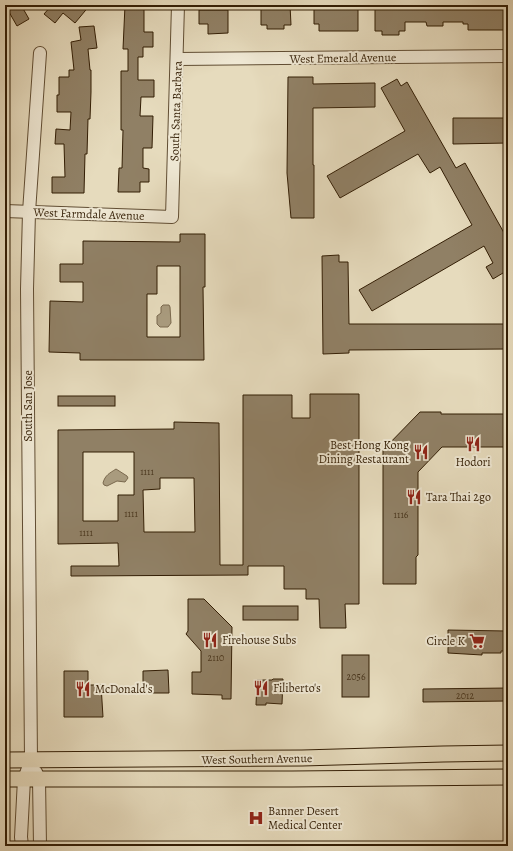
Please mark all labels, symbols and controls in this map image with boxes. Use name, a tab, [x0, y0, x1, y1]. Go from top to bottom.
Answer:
street label: West Emerald Avenue	[289, 49, 396, 67]
street label: South Santa Barbara	[166, 60, 186, 162]
street label: West Farmdale Avenue	[32, 204, 145, 224]
street label: South San Jose	[20, 370, 36, 442]
restaurant icon: Hodori	[464, 435, 482, 453]
place label: Best Hong Kong Dining Restaurant	[318, 437, 409, 467]
restaurant icon: Best Hong Kong Dining Restaurant	[412, 443, 430, 461]
place label: Hodori	[455, 454, 491, 470]
house number: 1111	[140, 465, 154, 478]
restaurant icon: Tara Thai 2go	[405, 488, 423, 506]
place label: Tara Thai 2go	[426, 489, 491, 505]
house number: 1111	[124, 507, 138, 520]
house number: 1116	[394, 508, 409, 521]
house number: 1111	[79, 526, 93, 539]
restaurant icon: Firehouse Subs	[201, 631, 219, 649]
place label: Firehouse Subs	[222, 632, 297, 648]
supermarket icon: Circle K	[468, 632, 486, 650]
place label: Circle K	[427, 633, 465, 649]
house number: 2110	[208, 651, 224, 664]
house number: 2056	[347, 670, 366, 683]
restaurant icon: Filiberto's	[252, 679, 270, 697]
restaurant icon: McDonald's	[74, 680, 92, 698]
place label: Filiberto's	[273, 680, 321, 696]
place label: McDonald's	[95, 681, 153, 697]
house number: 2012	[456, 689, 474, 702]
street label: West Southern Avenue	[201, 750, 312, 768]
place label: Banner Desert Medical Center	[268, 803, 343, 833]
hospital icon: Banner Desert Medical Center	[247, 809, 265, 827]

